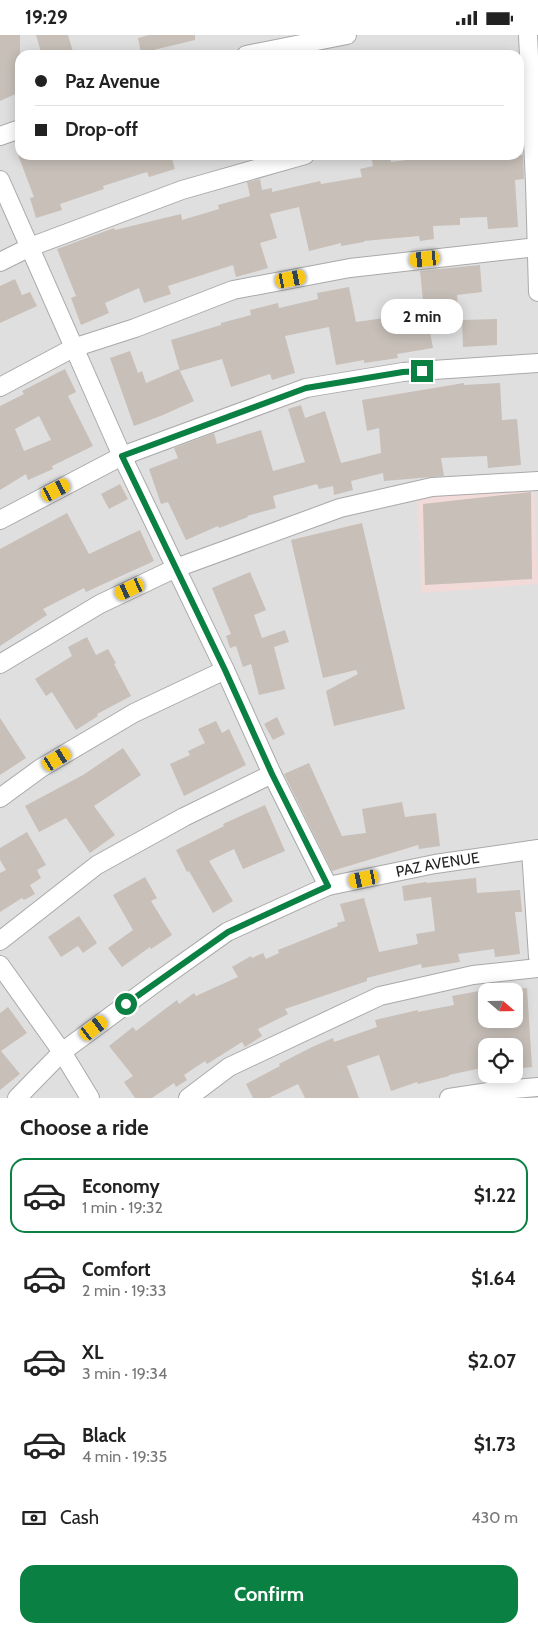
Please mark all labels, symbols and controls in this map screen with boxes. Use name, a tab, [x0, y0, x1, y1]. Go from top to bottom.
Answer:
text: 19:29	[25, 6, 68, 29]
text: Paz Avenue	[65, 70, 160, 93]
text: Drop-off	[65, 118, 138, 141]
car	[409, 250, 440, 268]
car	[274, 269, 307, 289]
callout: 2 min	[381, 299, 463, 333]
text: 2 min	[403, 307, 441, 326]
route end	[411, 360, 433, 382]
car	[39, 477, 72, 503]
car	[113, 576, 146, 602]
car	[40, 745, 73, 773]
street label: PAZ AVENUE	[394, 849, 481, 881]
car	[347, 869, 380, 889]
north arrow	[478, 983, 522, 1027]
map controls	[478, 983, 523, 1083]
route start	[115, 993, 137, 1015]
car	[77, 1013, 110, 1043]
button: locate	[478, 1038, 523, 1083]
text: Choose a ride	[20, 1114, 149, 1141]
icon: car	[22, 1173, 67, 1218]
text: Economy	[82, 1175, 160, 1198]
text: $1.22	[474, 1184, 516, 1207]
text: 1 min · 19:32	[82, 1198, 163, 1217]
icon: car	[22, 1256, 67, 1301]
text: Comfort	[82, 1258, 151, 1281]
text: $1.64	[471, 1267, 516, 1290]
text: 2 min · 19:33	[82, 1281, 166, 1300]
icon: car	[22, 1339, 67, 1384]
text: XL	[82, 1341, 103, 1364]
text: $2.07	[468, 1350, 516, 1373]
text: 3 min · 19:34	[82, 1364, 167, 1383]
icon: car	[22, 1422, 67, 1467]
text: Black	[82, 1424, 126, 1447]
text: $1.73	[474, 1433, 516, 1456]
text: 4 min · 19:35	[82, 1447, 167, 1466]
icon: cash	[20, 1504, 48, 1532]
text: Cash	[60, 1506, 99, 1529]
text: 430 m	[471, 1508, 518, 1527]
button: Confirm	[20, 1565, 518, 1623]

